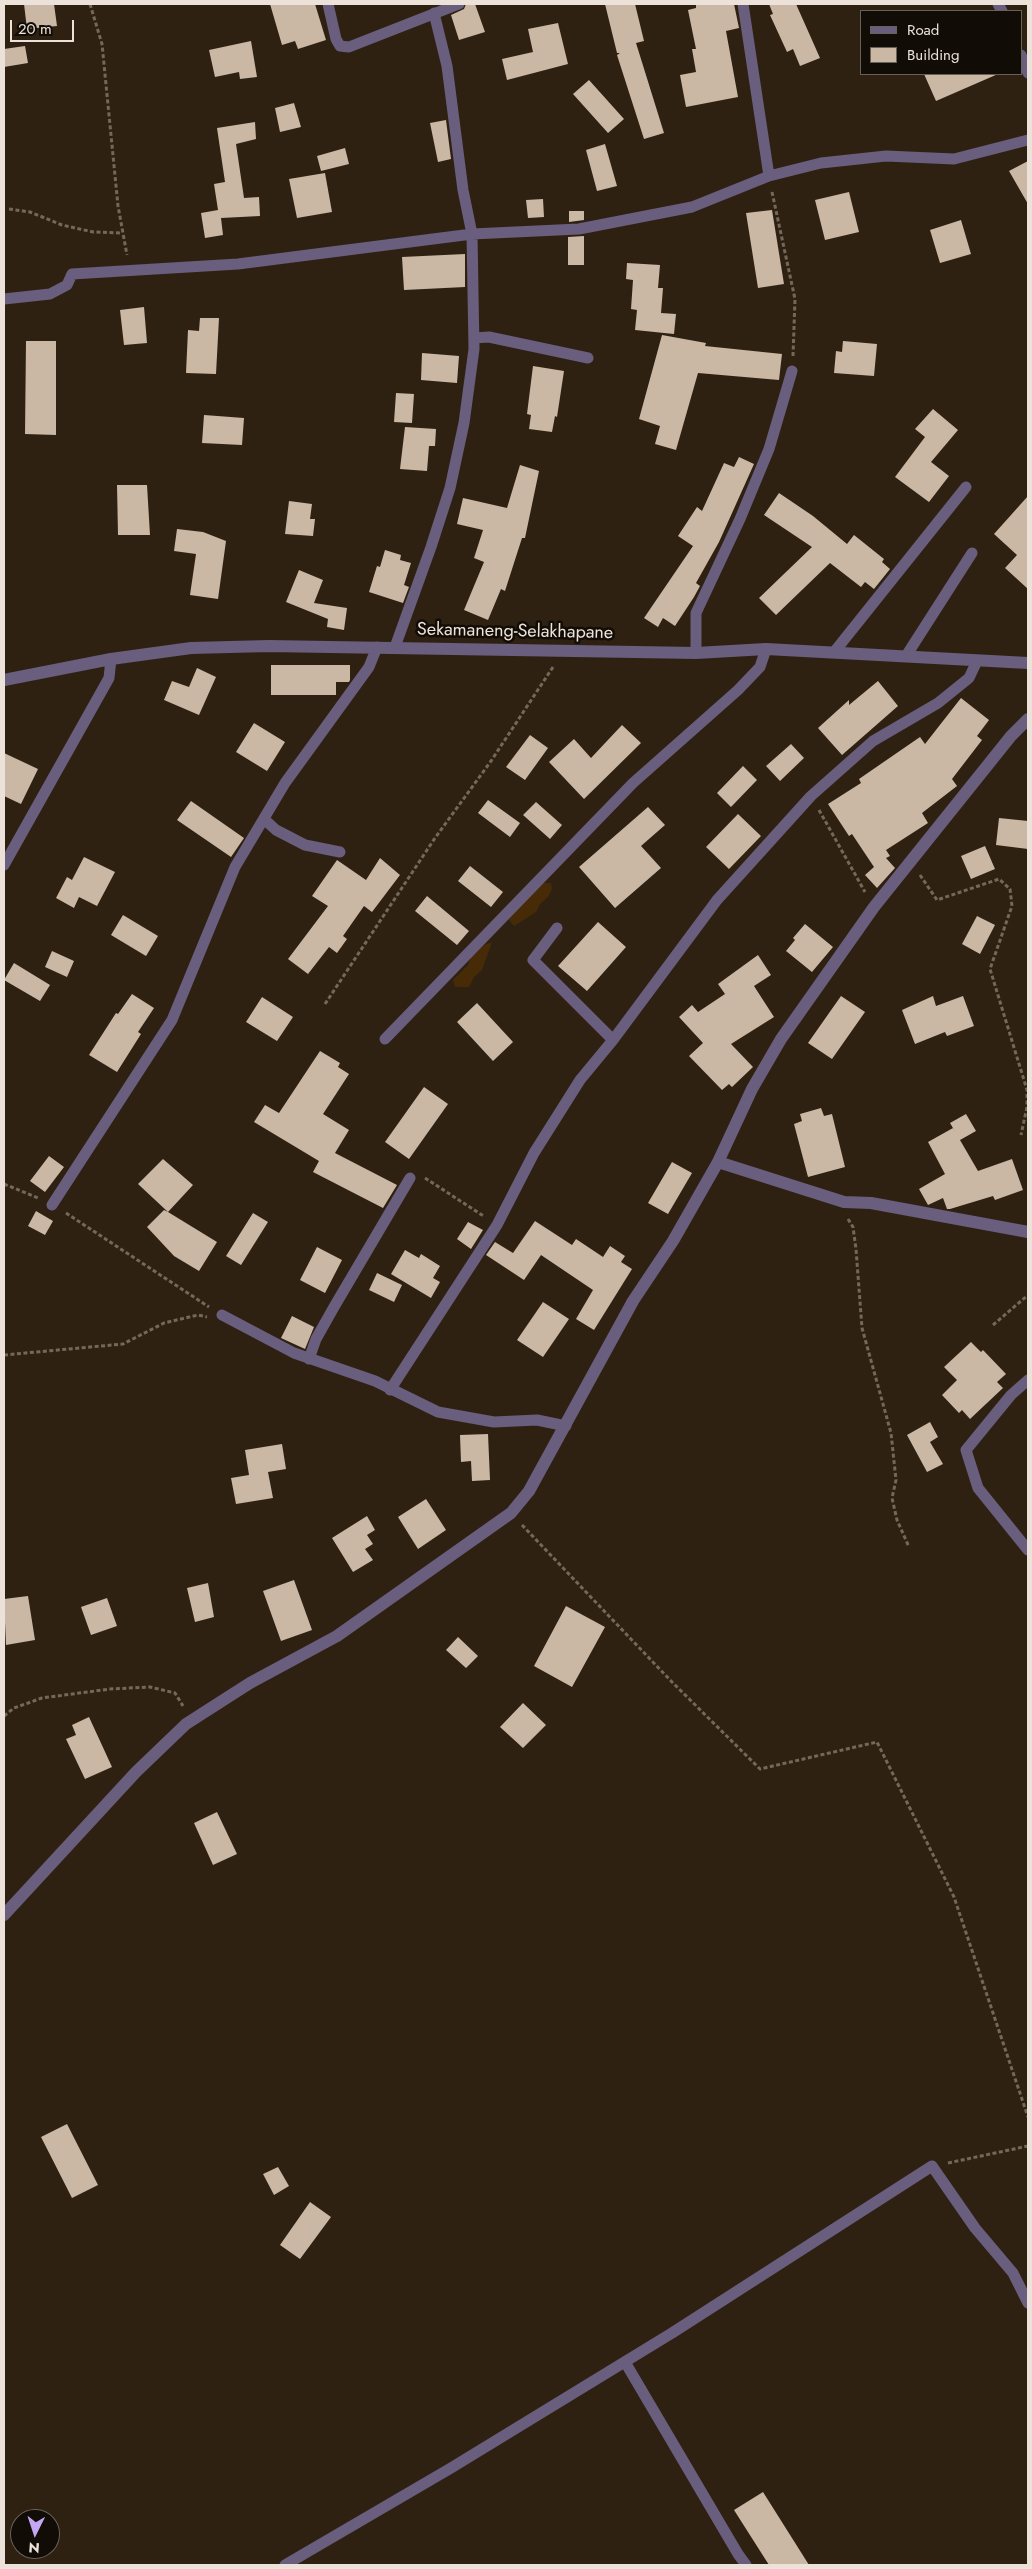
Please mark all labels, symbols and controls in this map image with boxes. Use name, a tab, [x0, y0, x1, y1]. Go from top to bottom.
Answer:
scale bar	[12, 10, 76, 42]
legend	[860, 10, 1022, 75]
text: 20 m	[18, 18, 52, 40]
text: Road	[907, 19, 939, 41]
text: Building	[907, 44, 959, 66]
street label: Sekamaneng-Selakhapane	[417, 619, 613, 645]
north arrow	[10, 2509, 60, 2559]
text: N	[28, 2538, 40, 2558]

